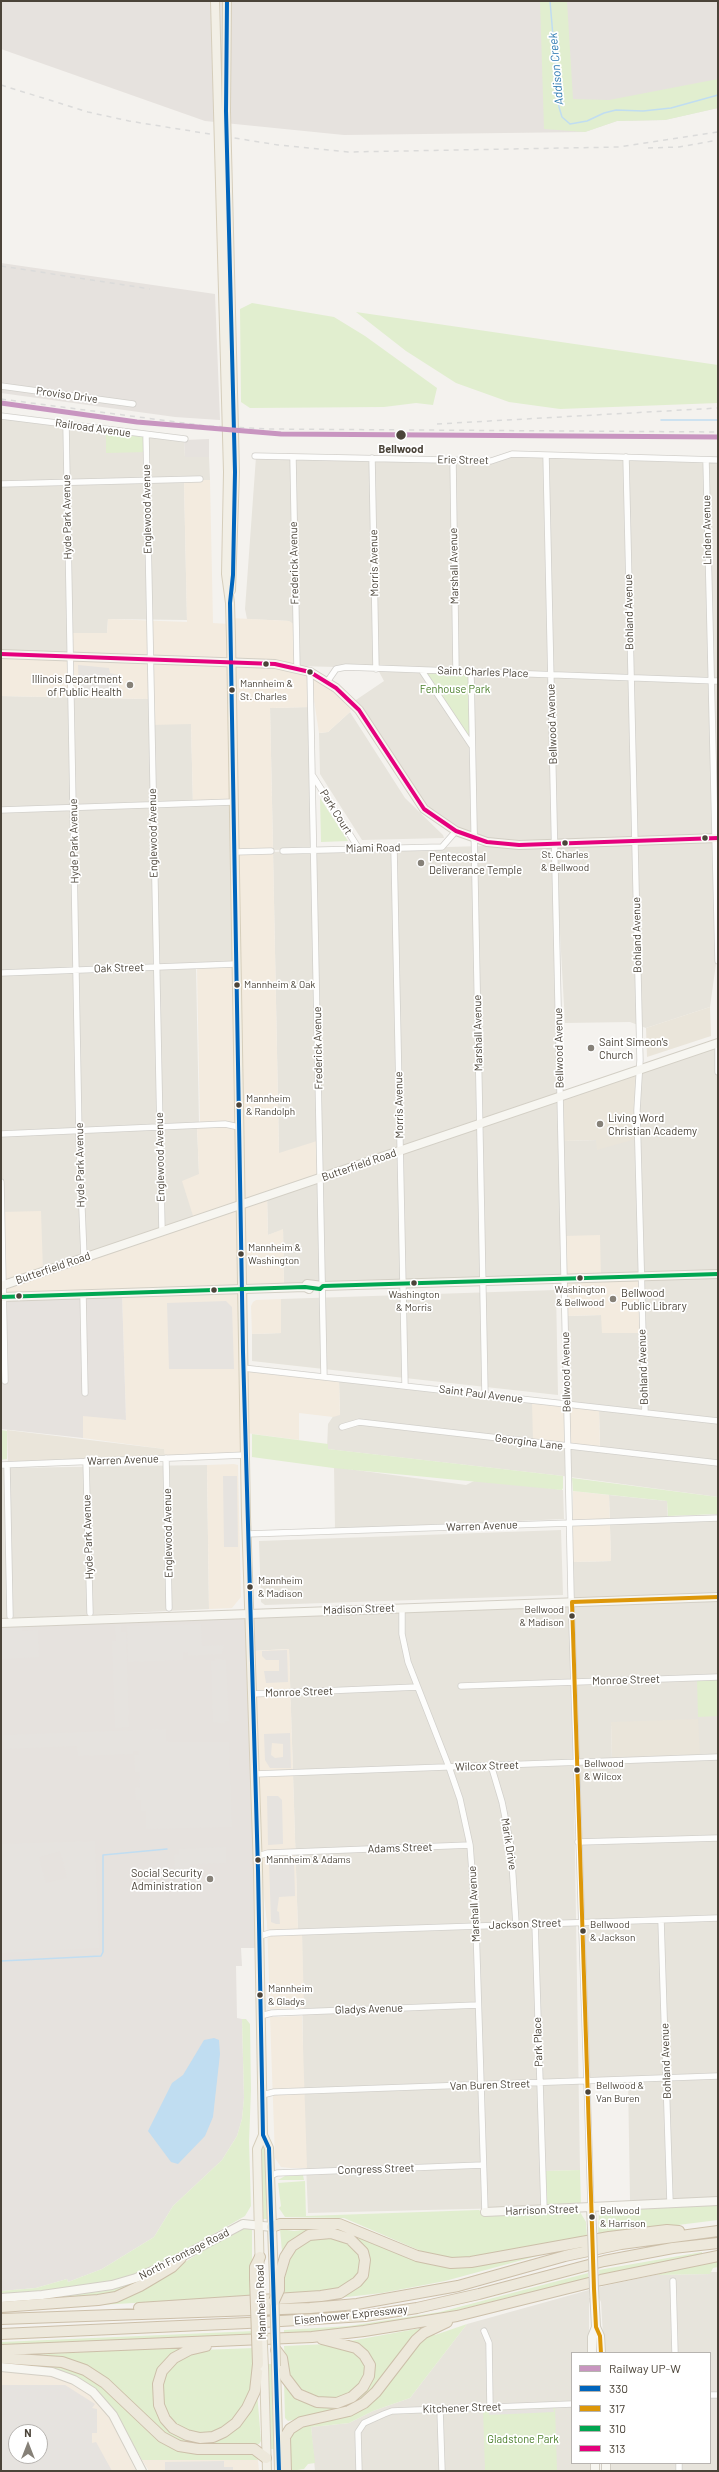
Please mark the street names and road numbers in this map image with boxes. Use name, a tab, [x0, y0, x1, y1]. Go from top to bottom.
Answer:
street label: Proviso Drive	[35, 384, 99, 406]
street label: Railroad Avenue	[54, 416, 132, 440]
street label: Erie Street	[437, 453, 489, 467]
street label: Englewood Avenue	[140, 464, 154, 554]
street label: Hyde Park Avenue	[60, 474, 74, 560]
street label: Linden Avenue	[700, 495, 714, 565]
street label: Frederick Avenue	[287, 521, 301, 605]
street label: Marshall Avenue	[447, 528, 461, 604]
street label: Morris Avenue	[367, 529, 381, 597]
street label: Bohland Avenue	[622, 574, 636, 650]
street label: Saint Charles Place	[437, 664, 529, 680]
street label: Bellwood Avenue	[544, 683, 560, 765]
street label: Park Court	[317, 787, 355, 837]
street label: Englewood Avenue	[146, 788, 160, 878]
street label: Hyde Park Avenue	[67, 798, 81, 884]
street label: Miami Road	[346, 841, 400, 855]
street label: Bohland Avenue	[630, 897, 644, 973]
street label: Oak Street	[94, 961, 144, 975]
street label: Marshall Avenue	[471, 995, 485, 1071]
street label: Frederick Avenue	[311, 1006, 325, 1090]
street label: Bellwood Avenue	[552, 1008, 566, 1088]
street label: Morris Avenue	[392, 1071, 406, 1139]
street label: Englewood Avenue	[153, 1112, 167, 1202]
street label: Hyde Park Avenue	[73, 1122, 87, 1208]
street label: Butterfield Road	[320, 1146, 398, 1184]
street label: Butterfield Road	[14, 1249, 92, 1287]
street label: Bohland Avenue	[635, 1329, 651, 1405]
street label: Bellwood Avenue	[559, 1332, 573, 1412]
street label: Saint Paul Avenue	[438, 1382, 524, 1406]
street label: Georgina Lane	[494, 1431, 564, 1453]
street label: Warren Avenue	[87, 1452, 159, 1468]
street label: Englewood Avenue	[161, 1488, 175, 1578]
street label: Hyde Park Avenue	[80, 1494, 96, 1580]
street label: Warren Avenue	[446, 1518, 518, 1534]
street label: Madison Street	[323, 1601, 395, 1617]
street label: Monroe Street	[592, 1672, 660, 1688]
street label: Monroe Street	[265, 1684, 333, 1700]
street label: Wilcox Street	[455, 1758, 519, 1774]
street label: Marik Drive	[498, 1817, 520, 1871]
street label: Adams Street	[367, 1840, 433, 1856]
street label: Marshall Avenue	[465, 1865, 483, 1943]
street label: Jackson Street	[488, 1916, 562, 1932]
street label: Gladys Avenue	[335, 2001, 403, 2017]
street label: Park Place	[531, 2017, 545, 2067]
street label: Bohland Avenue	[658, 2023, 674, 2099]
street label: Van Buren Street	[450, 2077, 530, 2093]
street label: Congress Street	[337, 2161, 415, 2177]
street label: Harrison Street	[505, 2202, 579, 2218]
street label: North Frontage Road	[137, 2226, 231, 2282]
street label: Mannheim Road	[253, 2264, 269, 2340]
street label: Eisenhower Expressway	[294, 2302, 408, 2328]
street label: Kitchener Street	[422, 2400, 502, 2416]

